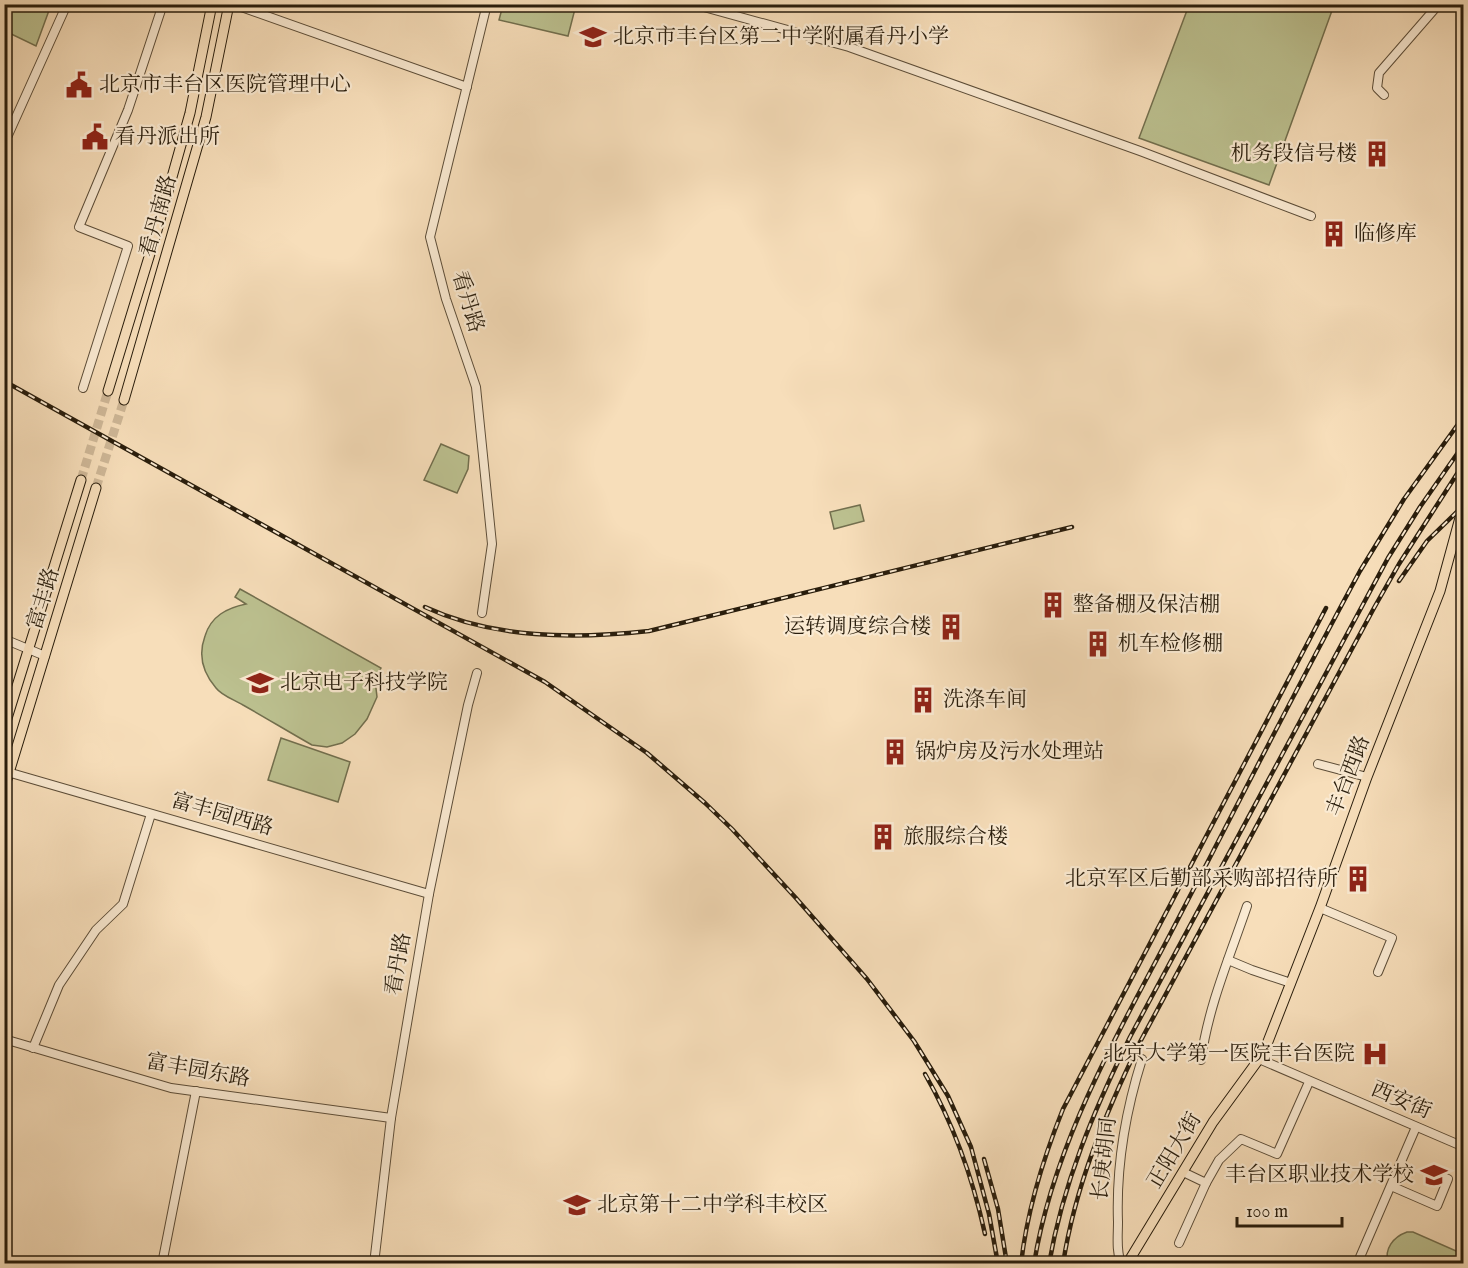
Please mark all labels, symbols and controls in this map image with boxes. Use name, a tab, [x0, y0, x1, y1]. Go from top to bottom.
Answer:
school or university icon: 北京市丰台区第二中学附属看丹小学	[578, 22, 608, 52]
place label: 北京市丰台区第二中学附属看丹小学	[613, 24, 949, 51]
public building icon: 北京市丰台区医院管理中心	[64, 70, 94, 100]
place label: 北京市丰台区医院管理中心	[99, 72, 351, 99]
public building icon: 看丹派出所	[80, 122, 110, 152]
place label: 看丹派出所	[115, 124, 220, 151]
building icon: 机务段信号楼	[1362, 139, 1392, 169]
place label: 机务段信号楼	[1231, 141, 1357, 168]
street label: 看丹南路	[134, 172, 184, 260]
building icon: 临修库	[1319, 219, 1349, 249]
place label: 临修库	[1354, 221, 1417, 248]
street label: 看丹路	[445, 268, 489, 336]
street label: 富丰路	[22, 565, 66, 633]
building icon: 整备棚及保洁棚	[1038, 590, 1068, 620]
place label: 整备棚及保洁棚	[1073, 592, 1220, 619]
building icon: 运转调度综合楼	[936, 612, 966, 642]
place label: 运转调度综合楼	[784, 614, 931, 641]
building icon: 机车检修棚	[1083, 629, 1113, 659]
place label: 机车检修棚	[1118, 631, 1223, 658]
school or university icon: 北京电子科技学院	[245, 668, 275, 698]
place label: 北京电子科技学院	[280, 670, 448, 697]
building icon: 洗涤车间	[908, 685, 938, 715]
place label: 洗涤车间	[943, 687, 1027, 714]
street label: 丰台西路	[1321, 732, 1377, 820]
building icon: 锅炉房及污水处理站	[880, 737, 910, 767]
place label: 锅炉房及污水处理站	[915, 739, 1104, 766]
street label: 富丰园西路	[168, 788, 276, 842]
building icon: 旅服综合楼	[868, 822, 898, 852]
place label: 旅服综合楼	[903, 824, 1008, 851]
building icon: 北京军区后勤部采购部招待所	[1343, 864, 1373, 894]
place label: 北京军区后勤部采购部招待所	[1065, 866, 1338, 893]
street label: 看丹路	[380, 931, 418, 997]
hospital icon: 北京大学第一医院丰台医院	[1360, 1039, 1390, 1069]
place label: 北京大学第一医院丰台医院	[1103, 1041, 1355, 1068]
street label: 富丰园东路	[144, 1049, 252, 1093]
street label: 西安街	[1367, 1076, 1435, 1126]
street label: 正阳大街	[1142, 1108, 1208, 1194]
street label: 长庚胡同	[1087, 1116, 1123, 1202]
school or university icon: 丰台区职业技术学校	[1419, 1160, 1449, 1190]
place label: 丰台区职业技术学校	[1225, 1162, 1414, 1189]
school or university icon: 北京第十二中学科丰校区	[562, 1190, 592, 1220]
scale bar	[1237, 1190, 1342, 1228]
place label: 北京第十二中学科丰校区	[597, 1192, 828, 1219]
text: 100 m	[1246, 1201, 1288, 1224]

